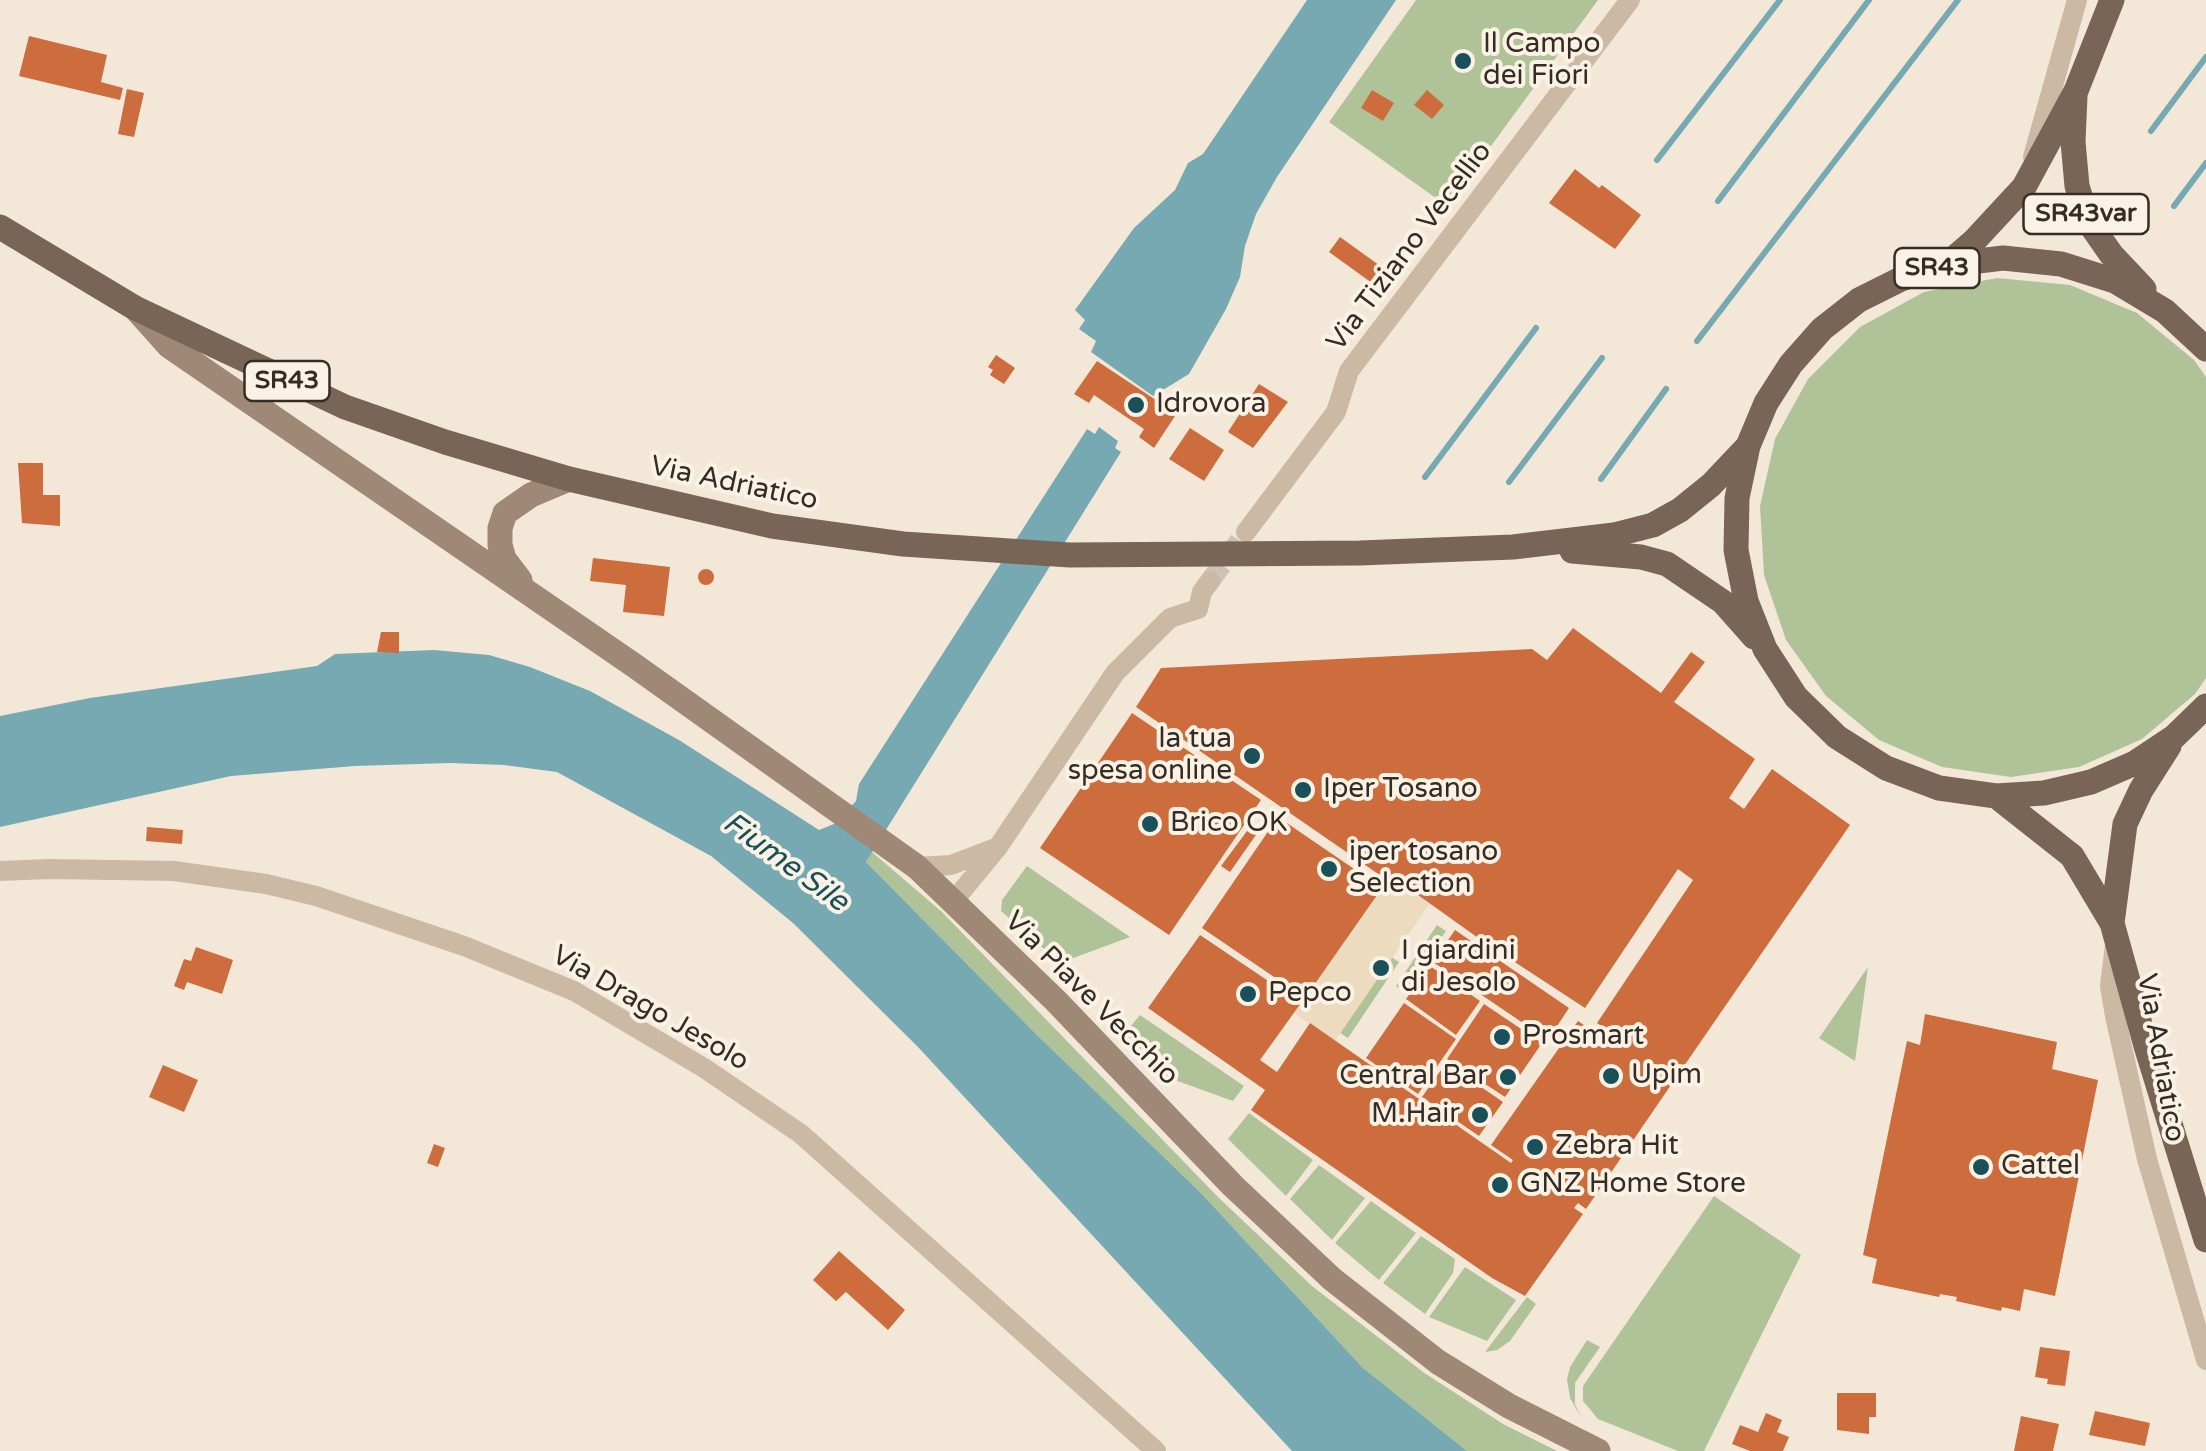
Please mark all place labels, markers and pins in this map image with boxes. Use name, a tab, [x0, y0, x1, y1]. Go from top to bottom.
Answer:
place label: Il Campo dei Fiori	[1483, 28, 1601, 94]
marker: Il Campo dei Fiori	[1452, 50, 1474, 72]
place label: Idrovora	[1156, 388, 1267, 422]
marker: Idrovora	[1125, 394, 1147, 416]
place label: la tua spesa online	[1068, 723, 1232, 789]
marker: la tua spesa online	[1241, 745, 1263, 767]
place label: Iper Tosano	[1323, 773, 1478, 807]
marker: Iper Tosano	[1292, 779, 1314, 801]
place label: Brico OK	[1170, 807, 1288, 841]
marker: Brico OK	[1139, 813, 1161, 835]
place label: iper tosano Selection	[1349, 836, 1498, 902]
marker: iper tosano Selection	[1318, 858, 1340, 880]
place label: I giardini di Jesolo	[1401, 935, 1516, 1001]
marker: I giardini di Jesolo	[1370, 957, 1392, 979]
place label: Pepco	[1268, 977, 1352, 1011]
marker: Pepco	[1237, 983, 1259, 1005]
place label: Prosmart	[1522, 1020, 1644, 1054]
marker: Prosmart	[1491, 1026, 1513, 1048]
place label: Upim	[1631, 1059, 1702, 1093]
place label: Central Bar	[1339, 1060, 1488, 1094]
marker: Upim	[1600, 1065, 1622, 1087]
marker: Central Bar	[1497, 1066, 1519, 1088]
place label: M.Hair	[1371, 1098, 1460, 1132]
marker: M.Hair	[1469, 1104, 1491, 1126]
place label: Zebra Hit	[1555, 1130, 1679, 1164]
marker: Zebra Hit	[1524, 1136, 1546, 1158]
place label: Cattel	[2001, 1150, 2080, 1184]
marker: Cattel	[1970, 1156, 1992, 1178]
place label: GNZ Home Store	[1520, 1168, 1746, 1202]
marker: GNZ Home Store	[1489, 1174, 1511, 1196]

